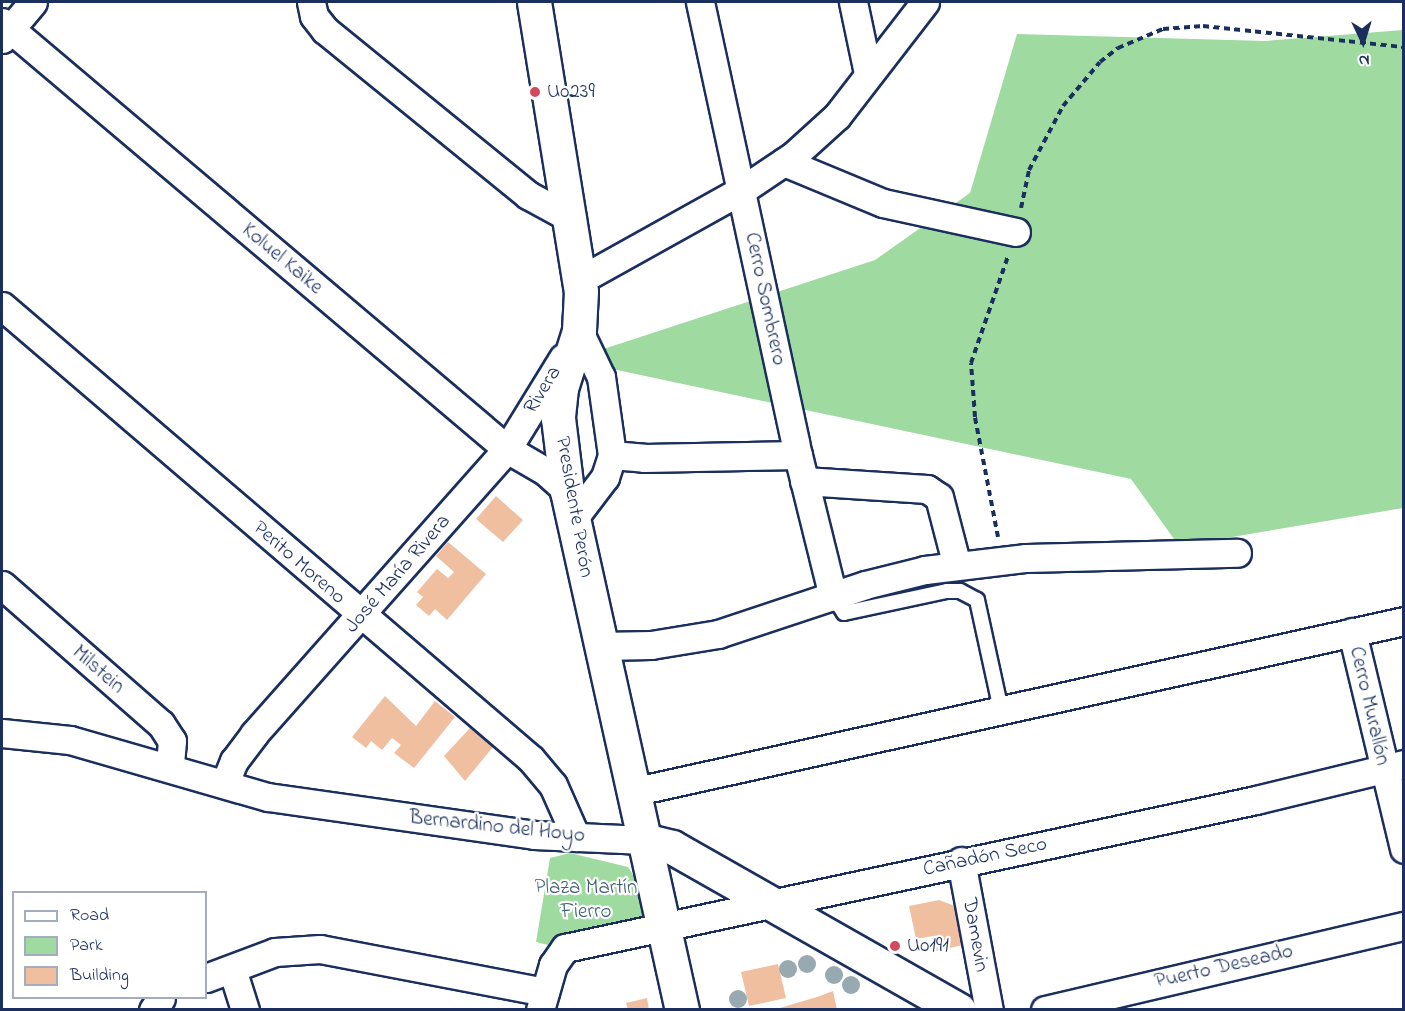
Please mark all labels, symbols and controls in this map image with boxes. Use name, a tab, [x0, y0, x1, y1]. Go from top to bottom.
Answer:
north arrow	[1333, 12, 1393, 72]
text: N	[1358, 48, 1370, 72]
place label: U0239	[547, 79, 595, 105]
marker: U0239	[528, 85, 542, 99]
street label: Koluel Kaike	[236, 218, 328, 300]
street label: Cerro Sombrero	[739, 230, 791, 368]
street label: Rivera	[519, 362, 567, 418]
street label: Presidente Perón	[549, 435, 599, 579]
street label: José María Rivera	[340, 510, 456, 638]
street label: Perito Moreno	[247, 516, 351, 610]
street label: Milstein	[67, 640, 129, 700]
street label: Cerro Murallón	[1343, 644, 1395, 768]
street label: Bernardino del Hoyo	[408, 805, 586, 849]
street label: Cañadón Seco	[921, 832, 1049, 882]
park label: Plaza Martín Fierro	[535, 875, 637, 925]
legend	[12, 891, 207, 999]
street label: Damevin	[956, 896, 994, 974]
text: Road	[70, 903, 109, 929]
text: Park	[70, 933, 103, 959]
place label: U0191	[907, 933, 949, 959]
marker: U0191	[888, 939, 902, 953]
street label: Puerto Deseado	[1152, 939, 1296, 995]
text: Building	[70, 963, 129, 989]

